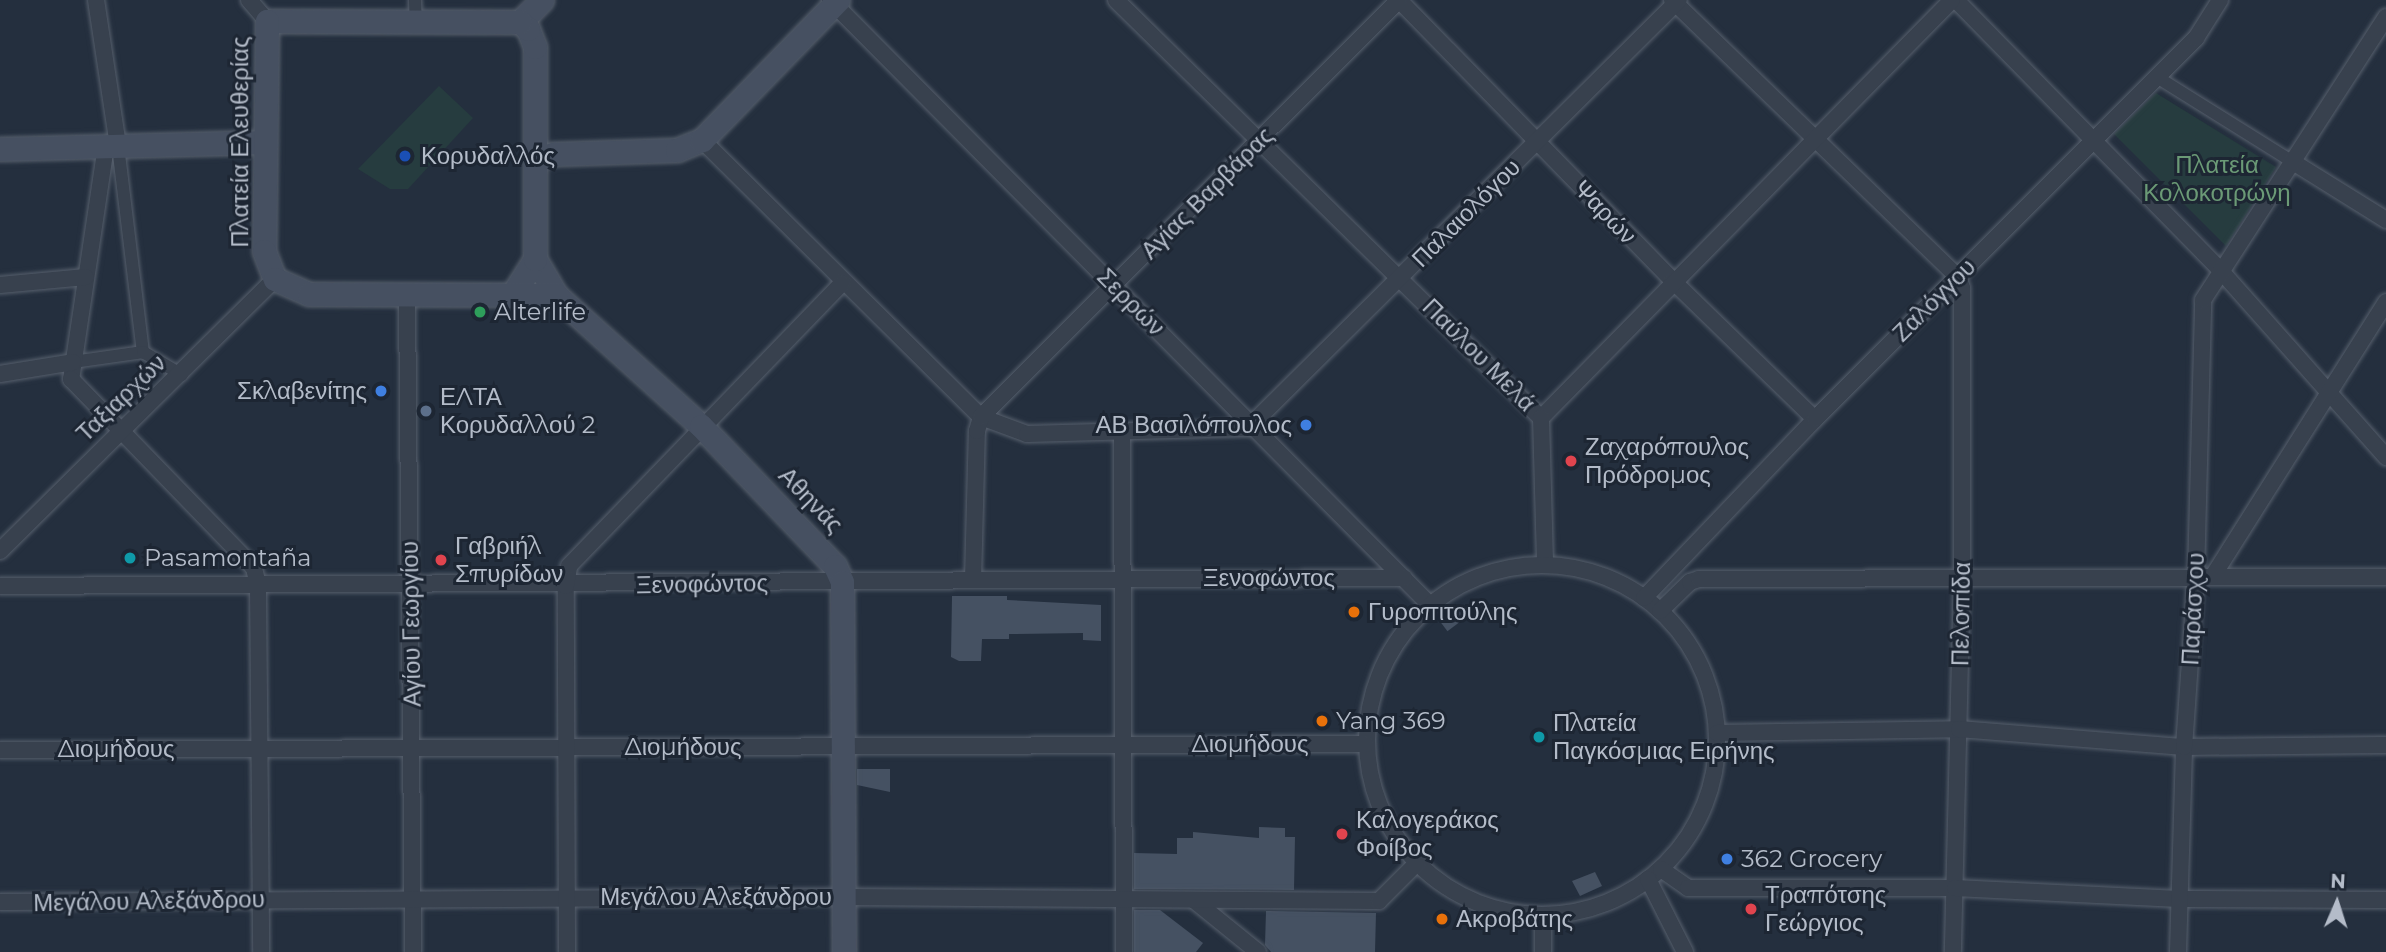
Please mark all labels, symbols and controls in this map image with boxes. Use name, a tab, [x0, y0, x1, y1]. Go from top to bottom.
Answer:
street label: Πλατεία Ελευθερίας	[226, 36, 254, 248]
street label: Αγίας Βαρβάρας	[1135, 121, 1279, 265]
place label: Κορυδαλλός	[421, 142, 555, 170]
marker: Κορυδαλλός	[395, 146, 415, 166]
park label: Πλατεία Κολοκοτρώνη	[2143, 151, 2291, 207]
street label: Παλαιολόγου	[1406, 153, 1526, 273]
street label: Ψαρών	[1568, 174, 1642, 250]
street label: Ζαλόγγου	[1887, 253, 1981, 347]
street label: Σερρών	[1091, 262, 1171, 342]
street label: Παύλου Μελά	[1417, 293, 1541, 417]
place label: Alterlife	[494, 298, 586, 326]
marker: Alterlife	[472, 304, 488, 320]
street label: Ταξιαρχών	[70, 348, 172, 448]
place label: Σκλαβενίτης	[237, 377, 367, 405]
marker: Σκλαβενίτης	[373, 383, 389, 399]
place label: ΕΛΤΑ Κορυδαλλού 2	[440, 383, 595, 439]
marker: ΕΛΤΑ Κορυδαλλού 2	[418, 403, 434, 419]
place label: ΑΒ Βασιλόπουλος	[1096, 411, 1292, 439]
marker: ΑΒ Βασιλόπουλος	[1298, 417, 1314, 433]
place label: Ζαχαρόπουλος Πρόδρομος	[1585, 433, 1749, 489]
marker: Ζαχαρόπουλος Πρόδρομος	[1563, 453, 1579, 469]
street label: Αθηνάς	[773, 461, 849, 539]
place label: Γαβριήλ Σπυρίδων	[455, 532, 563, 588]
street label: Αγίου Γεωργίου	[395, 541, 427, 707]
place label: Pasamontaña	[144, 544, 311, 572]
marker: Pasamontaña	[122, 550, 138, 566]
marker: Γαβριήλ Σπυρίδων	[433, 552, 449, 568]
street label: Παράσχου	[2176, 552, 2210, 666]
street label: Πελοπίδα	[1946, 562, 1976, 666]
street label: Ξενοφώντος	[1203, 564, 1335, 592]
street label: Ξενοφώντος	[636, 568, 768, 600]
place label: Γυροπιτούλης	[1368, 598, 1518, 626]
marker: Γυροπιτούλης	[1346, 604, 1362, 620]
place label: Yang 369	[1336, 707, 1446, 735]
place label: Πλατεία Παγκόσμιας Ειρήνης	[1553, 709, 1775, 765]
marker: Yang 369	[1314, 713, 1330, 729]
marker: Πλατεία Παγκόσμιας Ειρήνης	[1531, 729, 1547, 745]
street label: Διομήδους	[1192, 730, 1308, 758]
street label: Διομήδους	[625, 733, 741, 761]
street label: Διομήδους	[58, 735, 174, 763]
place label: Καλογεράκος Φοίβος	[1356, 806, 1499, 862]
marker: Καλογεράκος Φοίβος	[1334, 826, 1350, 842]
place label: 362 Grocery	[1741, 845, 1882, 873]
marker: 362 Grocery	[1719, 851, 1735, 867]
north arrow	[2302, 868, 2372, 938]
text: N	[2330, 870, 2346, 893]
place label: Τραπότσης Γεώργιος	[1765, 881, 1886, 937]
street label: Μεγάλου Αλεξάνδρου	[600, 883, 832, 911]
street label: Μεγάλου Αλεξάνδρου	[33, 885, 265, 917]
marker: Τραπότσης Γεώργιος	[1743, 901, 1759, 917]
place label: Ακροβάτης	[1456, 905, 1573, 933]
marker: Ακροβάτης	[1434, 911, 1450, 927]

